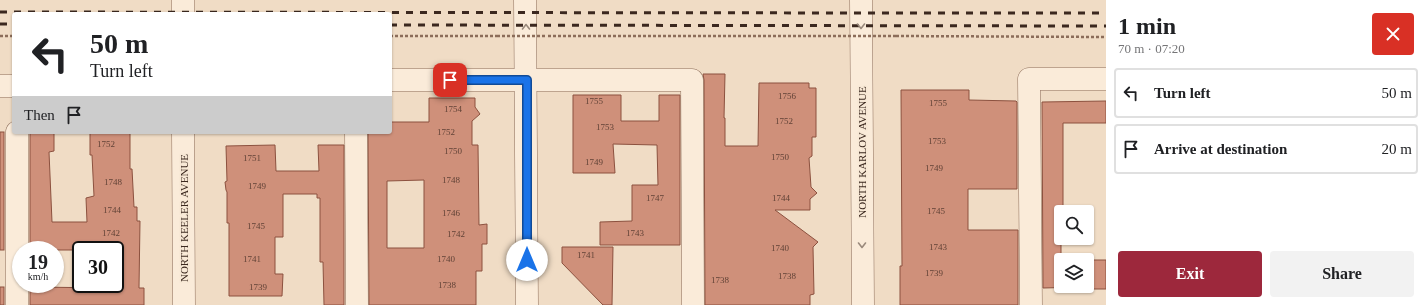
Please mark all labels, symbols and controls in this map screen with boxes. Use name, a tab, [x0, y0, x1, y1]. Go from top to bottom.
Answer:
text: 1 min	[1118, 13, 1176, 39]
button: close	[1372, 13, 1414, 55]
one-way arrow	[857, 23, 865, 29]
one-way arrow	[522, 24, 530, 30]
icon: left	[24, 28, 76, 80]
text: 50 m	[90, 28, 148, 59]
text: 70 m · 07:20	[1118, 41, 1185, 56]
text: Turn left	[90, 61, 153, 81]
pin	[433, 63, 467, 97]
icon: arrive	[439, 69, 461, 91]
icon: left	[1120, 82, 1142, 104]
text: Turn left	[1154, 85, 1211, 101]
text: 50 m	[1382, 85, 1412, 101]
street label: NORTH KARLOV AVENUE	[856, 86, 868, 218]
house number: 1756	[778, 91, 797, 101]
house number: 1755	[585, 96, 604, 106]
house number: 1755	[929, 98, 948, 108]
icon: arrive	[63, 104, 85, 126]
house number: 1754	[444, 104, 463, 114]
text: Then	[24, 107, 55, 123]
house number: 1752	[775, 116, 793, 126]
house number: 1753	[596, 122, 615, 132]
house number: 1752	[437, 127, 455, 137]
house number: 1753	[928, 136, 947, 146]
icon: arrive	[1120, 138, 1142, 160]
house number: 1752	[97, 139, 115, 149]
text: Arrive at destination	[1154, 141, 1287, 157]
text: 20 m	[1382, 141, 1412, 157]
house number: 1750	[444, 146, 463, 156]
house number: 1750	[771, 152, 790, 162]
house number: 1751	[243, 153, 261, 163]
street label: NORTH KEELER AVENUE	[178, 154, 190, 282]
house number: 1749	[585, 157, 604, 167]
house number: 1749	[925, 163, 944, 173]
house number: 1748	[442, 175, 461, 185]
house number: 1748	[104, 177, 123, 187]
house number: 1749	[248, 181, 267, 191]
house number: 1747	[646, 193, 665, 203]
house number: 1744	[772, 193, 791, 203]
house number: 1744	[103, 205, 122, 215]
map controls	[1054, 205, 1094, 293]
button: search	[1054, 205, 1094, 245]
house number: 1745	[927, 206, 946, 216]
house number: 1746	[442, 208, 461, 218]
house number: 1745	[247, 221, 266, 231]
house number: 1742	[102, 228, 120, 238]
house number: 1743	[626, 228, 645, 238]
house number: 1742	[447, 229, 465, 239]
position arrow	[506, 239, 548, 281]
speed limit sign: 30	[72, 241, 124, 293]
one-way arrow	[858, 242, 866, 248]
house number: 1743	[929, 242, 948, 252]
house number: 1740	[771, 243, 790, 253]
house number: 1741	[577, 250, 595, 260]
text: 19	[28, 251, 48, 273]
button: Exit	[1118, 251, 1262, 297]
button: Share	[1270, 251, 1414, 297]
button: layers	[1054, 253, 1094, 293]
house number: 1741	[243, 254, 261, 264]
house number: 1740	[437, 254, 456, 264]
house number: 1739	[925, 268, 944, 278]
text: km/h	[28, 271, 48, 282]
house number: 1738	[778, 271, 797, 281]
house number: 1738	[711, 275, 730, 285]
house number: 1738	[438, 280, 457, 290]
house number: 1739	[249, 282, 268, 292]

